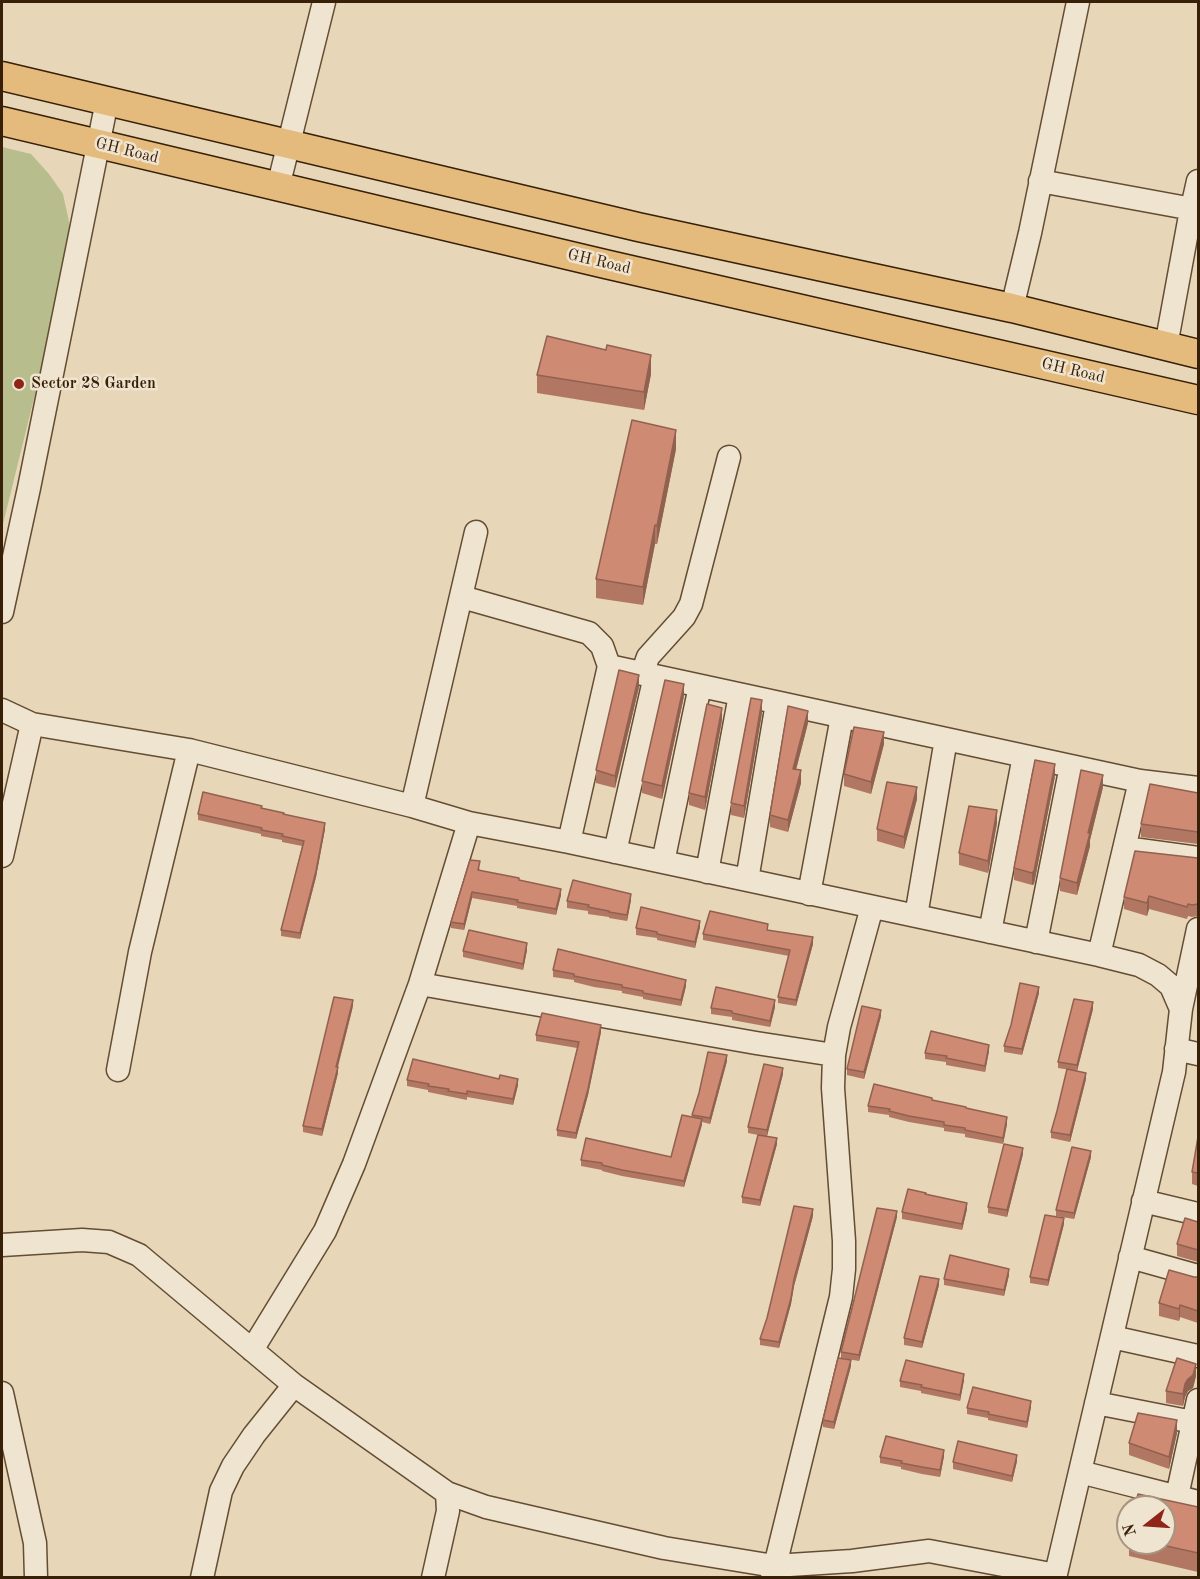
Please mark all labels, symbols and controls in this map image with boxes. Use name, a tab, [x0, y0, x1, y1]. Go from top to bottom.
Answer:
street label: GH Road	[94, 134, 160, 168]
street label: GH Road	[566, 245, 632, 279]
street label: GH Road	[1040, 354, 1106, 388]
place label: Sector 28 Garden	[31, 374, 156, 394]
marker: Sector 28 Garden	[12, 377, 26, 391]
north arrow	[1116, 1495, 1176, 1555]
text: N	[1121, 1521, 1140, 1538]

